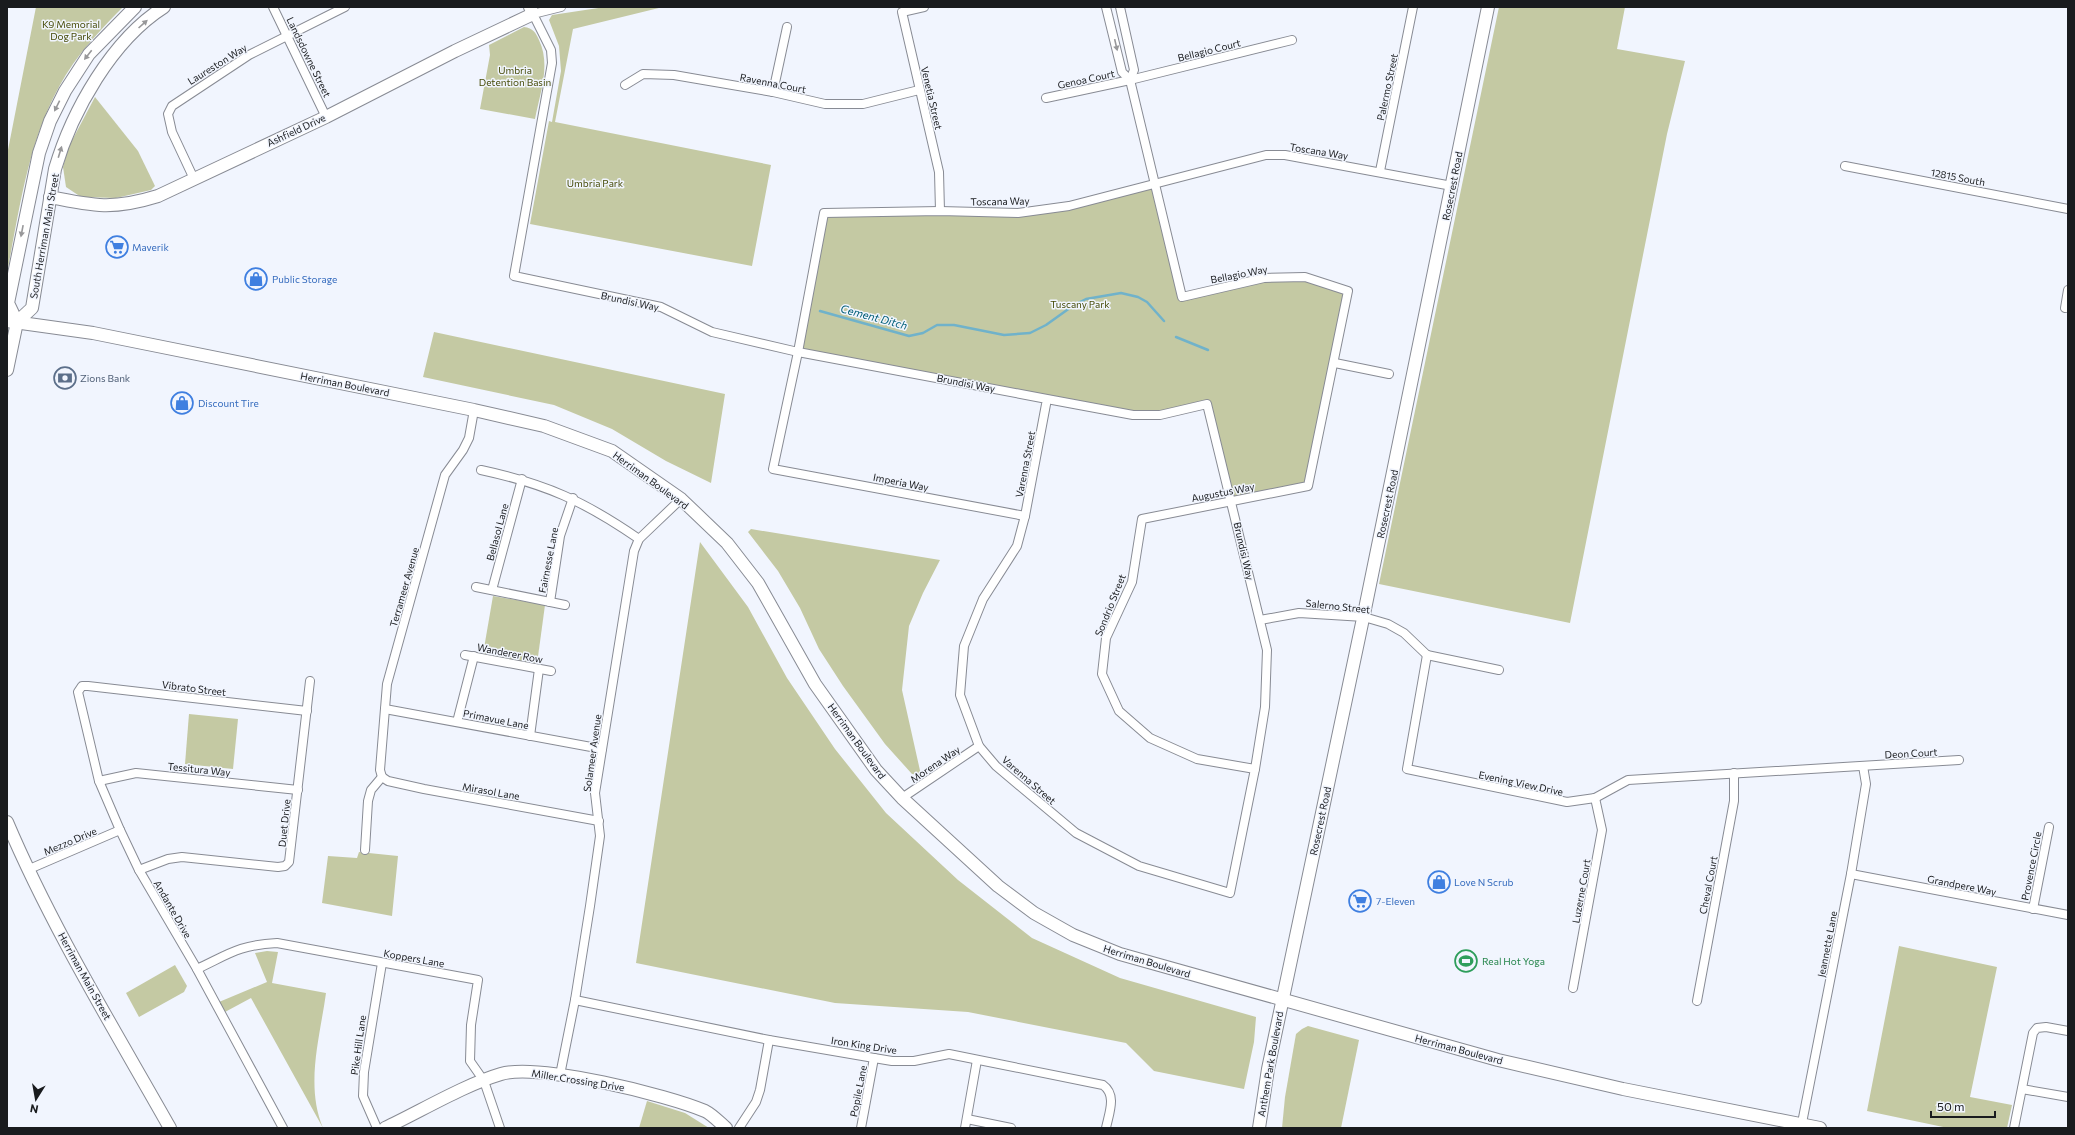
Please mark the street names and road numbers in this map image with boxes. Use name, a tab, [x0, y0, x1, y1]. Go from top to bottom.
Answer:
street label: Landsdowne Street	[284, 15, 334, 99]
street label: Bellagio Court	[1176, 36, 1242, 64]
street label: Laureston Way	[185, 41, 249, 87]
street label: Palermo Street	[1374, 52, 1400, 122]
street label: Venetia Street	[919, 65, 945, 131]
street label: Genoa Court	[1056, 67, 1116, 91]
street label: Ravenna Court	[739, 71, 807, 95]
street label: Ashfield Drive	[265, 111, 327, 149]
street label: Toscana Way	[1289, 140, 1349, 162]
street label: Rosecrest Road	[1439, 150, 1465, 222]
street label: 12815 South	[1930, 166, 1986, 188]
street label: South Herriman Main Street	[27, 172, 61, 300]
street label: Toscana Way	[970, 194, 1030, 208]
street label: Bellagio Way	[1209, 263, 1269, 285]
street label: Brundisi Way	[600, 289, 660, 313]
street label: Herriman Boulevard	[299, 369, 391, 399]
street label: Brundisi Way	[936, 371, 996, 395]
street label: Varenna Street	[1013, 430, 1037, 498]
street label: Herriman Boulevard	[611, 449, 691, 512]
street label: Rosecrest Road	[1374, 468, 1400, 539]
street label: Imperia Way	[872, 471, 930, 493]
street label: Augustus Way	[1190, 480, 1256, 504]
street label: Bellasol Lane	[484, 502, 510, 562]
street label: Brundisi Way	[1232, 521, 1256, 581]
street label: Fairnesse Lane	[536, 526, 560, 594]
street label: Terrameer Avenue	[387, 546, 421, 628]
street label: Sondrio Street	[1092, 572, 1128, 638]
street label: Salerno Street	[1305, 597, 1371, 615]
street label: Wanderer Row	[476, 641, 544, 665]
street label: Vibrato Street	[161, 678, 227, 698]
street label: Herriman Boulevard	[826, 701, 889, 781]
street label: Primavue Lane	[462, 707, 530, 731]
street label: Solameer Avenue	[581, 713, 603, 793]
street label: Morena Way	[908, 743, 962, 785]
street label: Deon Court	[1884, 746, 1938, 760]
street label: Varenna Street	[1000, 753, 1058, 807]
street label: Tessitura Way	[167, 760, 231, 778]
street label: Evening View Drive	[1478, 768, 1564, 798]
street label: Mirasol Lane	[461, 780, 521, 802]
street label: Rosecrest Road	[1307, 785, 1333, 856]
street label: Duet Drive	[276, 798, 292, 848]
street label: Mezzo Drive	[42, 824, 98, 858]
street label: Provence Circle	[2018, 830, 2044, 902]
street label: Cheval Court	[1696, 855, 1720, 915]
street label: Luzerne Court	[1569, 858, 1593, 924]
street label: Grandpere Way	[1926, 872, 1998, 898]
street label: Andante Drive	[152, 878, 194, 940]
street label: Jeannette Lane	[1815, 910, 1839, 978]
street label: Herriman Main Street	[56, 930, 114, 1022]
street label: Herriman Boulevard	[1102, 942, 1192, 980]
street label: Koppers Lane	[383, 947, 445, 969]
street label: Anthem Park Boulevard	[1255, 1010, 1285, 1118]
street label: Pike Hill Lane	[348, 1014, 368, 1076]
street label: Herriman Boulevard	[1414, 1031, 1504, 1067]
street label: Iron King Drive	[830, 1034, 898, 1056]
street label: Popile Lane	[847, 1064, 869, 1118]
street label: Miller Crossing Drive	[531, 1067, 625, 1093]

